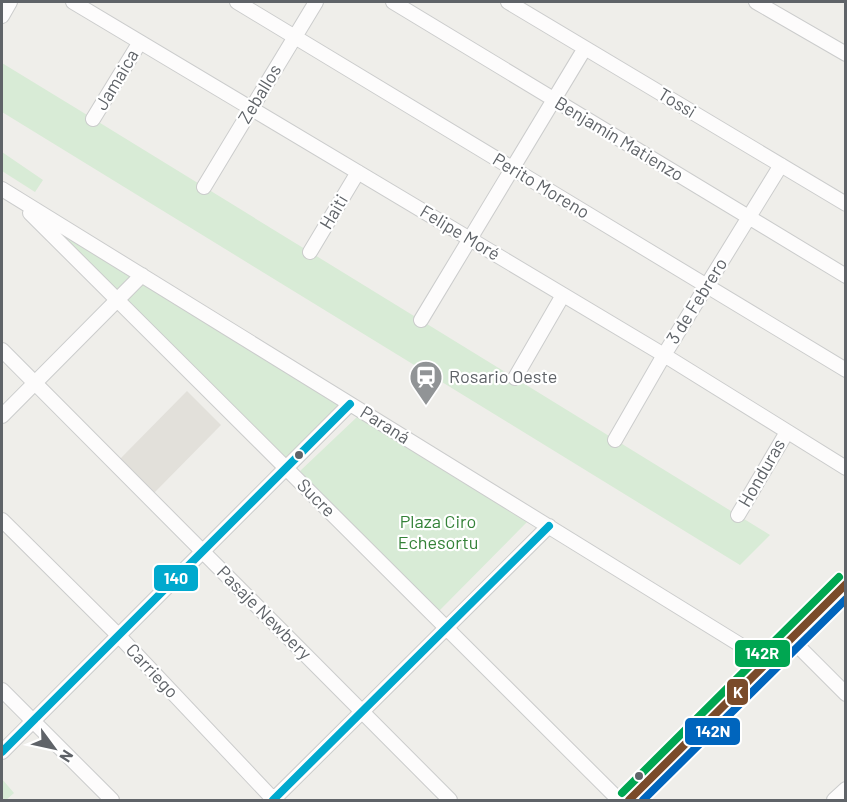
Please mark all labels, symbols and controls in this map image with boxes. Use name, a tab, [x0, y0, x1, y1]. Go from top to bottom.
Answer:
street label: Jamaica	[90, 45, 143, 114]
street label: Zeballos	[233, 60, 285, 127]
street label: Tossi	[655, 82, 701, 122]
street label: Benjamín Matienzo	[551, 91, 688, 185]
street label: Perito Moreno	[489, 148, 594, 223]
street label: Haiti	[314, 190, 352, 233]
street label: Felipe Moré	[416, 200, 505, 265]
street label: 3 de Febrero	[661, 253, 731, 347]
station icon: Rosario Oeste	[408, 359, 444, 406]
place label: Rosario Oeste	[449, 365, 557, 387]
street label: Paraná	[357, 400, 414, 448]
street label: Honduras	[733, 435, 789, 510]
unlabelled marker	[293, 449, 305, 461]
street label: Sucre	[293, 473, 341, 521]
park label: Plaza Ciro Echesortu	[398, 510, 478, 553]
street label: Pasaje Newbery	[213, 561, 316, 664]
line badge: 140	[153, 564, 199, 592]
text: 140	[164, 568, 188, 587]
street label: Carriego	[122, 638, 184, 702]
line badge: 142R	[734, 639, 791, 668]
text: 142R	[745, 643, 779, 662]
line badge: K	[726, 678, 749, 706]
text: K	[733, 682, 743, 701]
line badge: 142N	[684, 717, 741, 746]
north arrow	[24, 718, 84, 778]
text: 142N	[696, 721, 730, 740]
text: N	[56, 747, 78, 766]
unlabelled marker	[633, 770, 645, 782]

